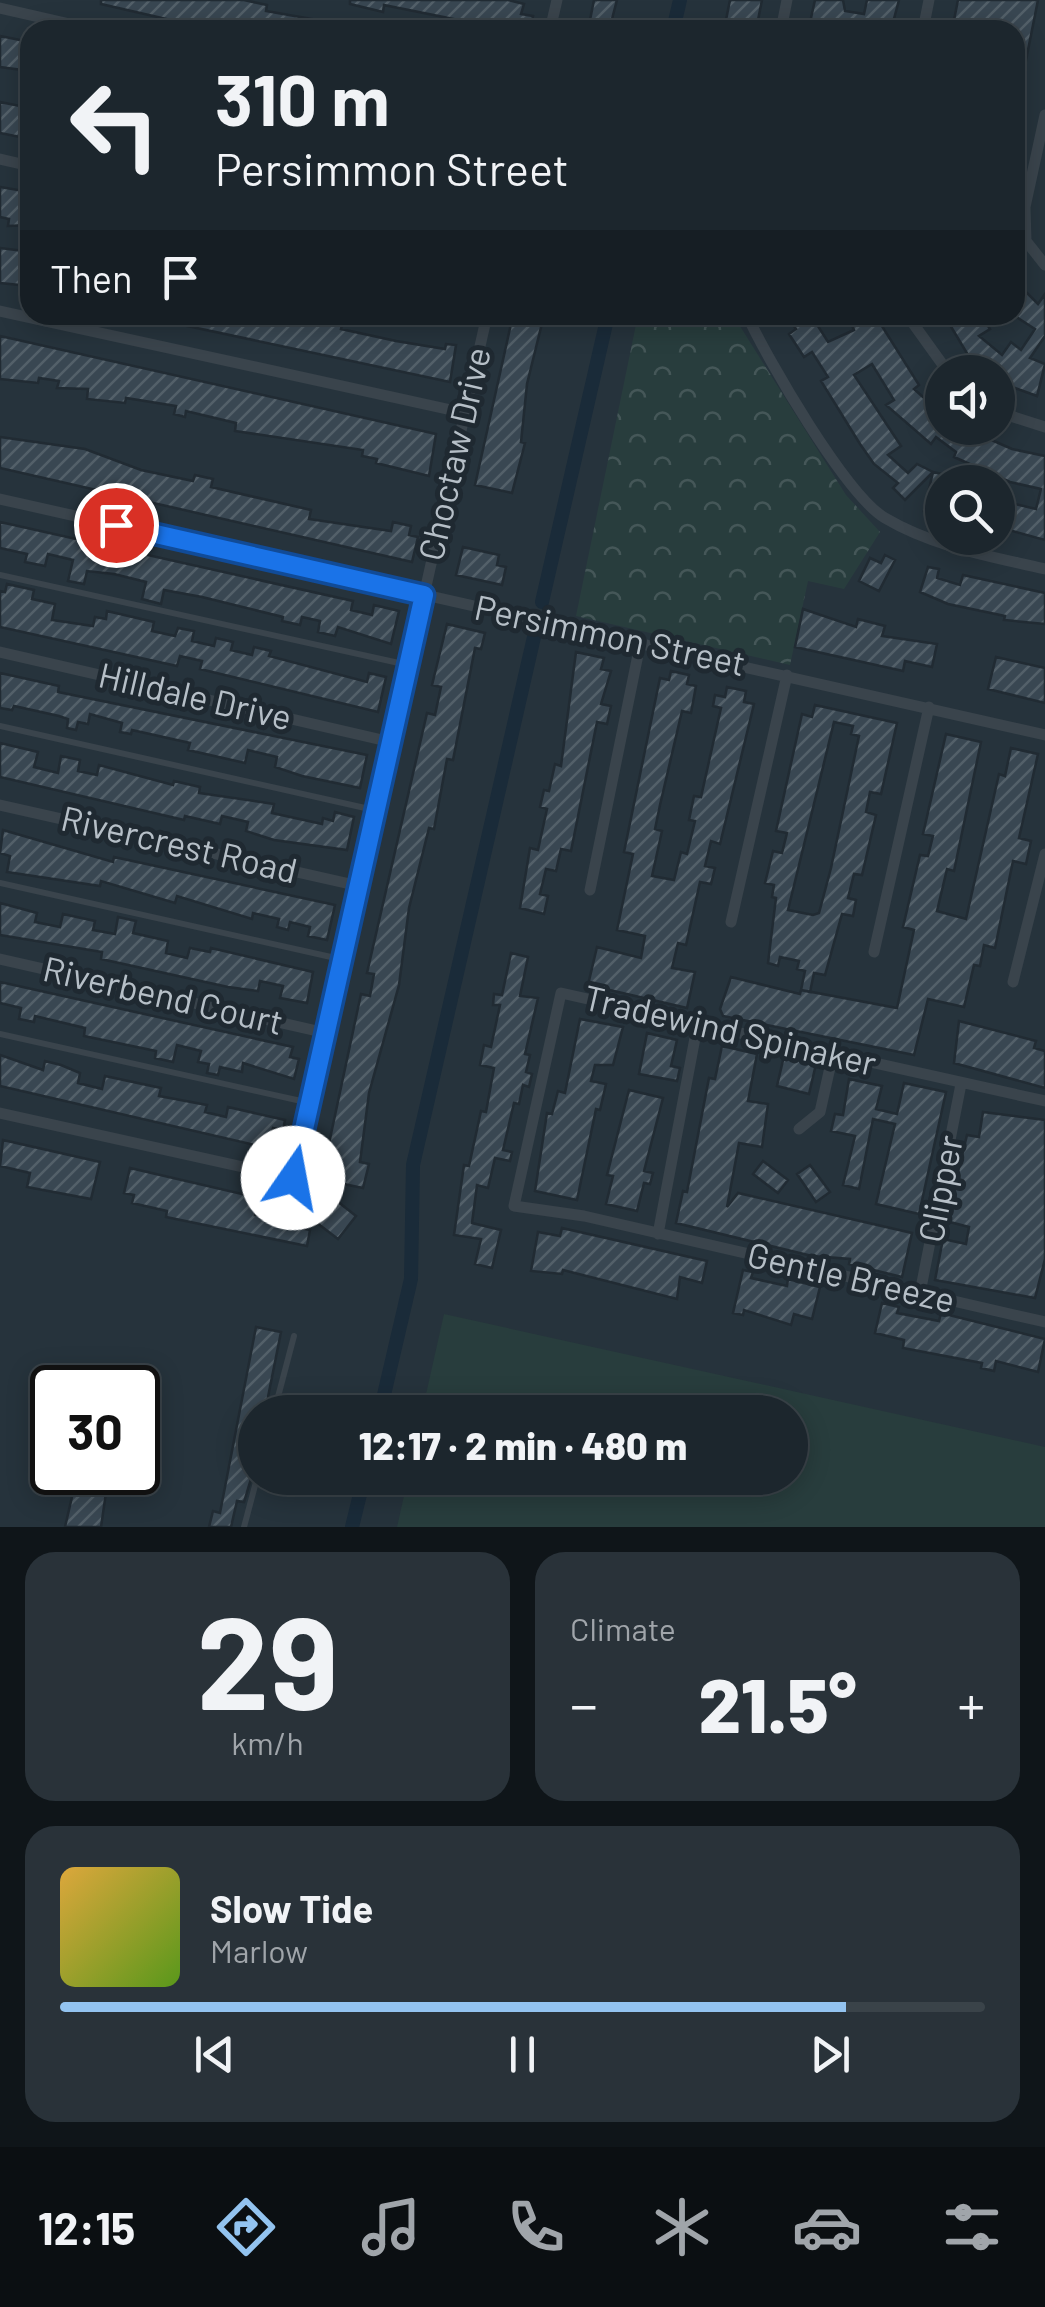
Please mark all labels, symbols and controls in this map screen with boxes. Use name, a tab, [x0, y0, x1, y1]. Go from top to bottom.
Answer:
text: 310 m	[215, 56, 390, 140]
icon: left	[50, 60, 180, 190]
text: Persimmon Street	[215, 141, 569, 195]
icon: arrive	[153, 250, 208, 305]
text: Then	[50, 255, 133, 301]
street label: Choctaw Drive	[408, 343, 498, 564]
map controls	[925, 355, 1015, 555]
button: sound	[925, 355, 1015, 445]
button: search	[925, 465, 1015, 555]
pin	[74, 483, 159, 568]
icon: arrive	[89, 498, 144, 553]
street label: Persimmon Street	[471, 585, 749, 683]
street label: Hilldale Drive	[95, 652, 296, 738]
street label: Rivercrest Road	[57, 796, 301, 891]
street label: Riverbend Court	[39, 946, 288, 1042]
street label: Tradewind Spinaker	[580, 975, 881, 1083]
position arrow	[241, 1126, 345, 1230]
street label: Clipper	[908, 1131, 970, 1246]
street label: Gentle Breeze	[744, 1232, 959, 1320]
speed limit sign: 30	[30, 1365, 160, 1495]
text: 12:17 · 2 min · 480 m	[359, 1422, 687, 1468]
text: 29	[197, 1580, 338, 1736]
text: Climate	[570, 1609, 676, 1647]
text: 21.5°	[698, 1658, 857, 1748]
text: −	[570, 1670, 598, 1736]
text: +	[957, 1670, 985, 1736]
text: km/h	[231, 1723, 304, 1761]
text: Slow Tide	[210, 1885, 373, 1931]
text: Marlow	[210, 1931, 308, 1969]
icon: previous	[187, 2027, 242, 2082]
icon: pause	[495, 2027, 550, 2082]
icon: next	[803, 2027, 858, 2082]
icon: directions	[211, 2192, 281, 2262]
icon: music	[356, 2192, 426, 2262]
icon: phone	[501, 2192, 571, 2262]
icon: climate	[647, 2192, 717, 2262]
icon: car	[792, 2192, 862, 2262]
icon: filters	[937, 2192, 1007, 2262]
text: 12:15	[38, 2200, 135, 2254]

